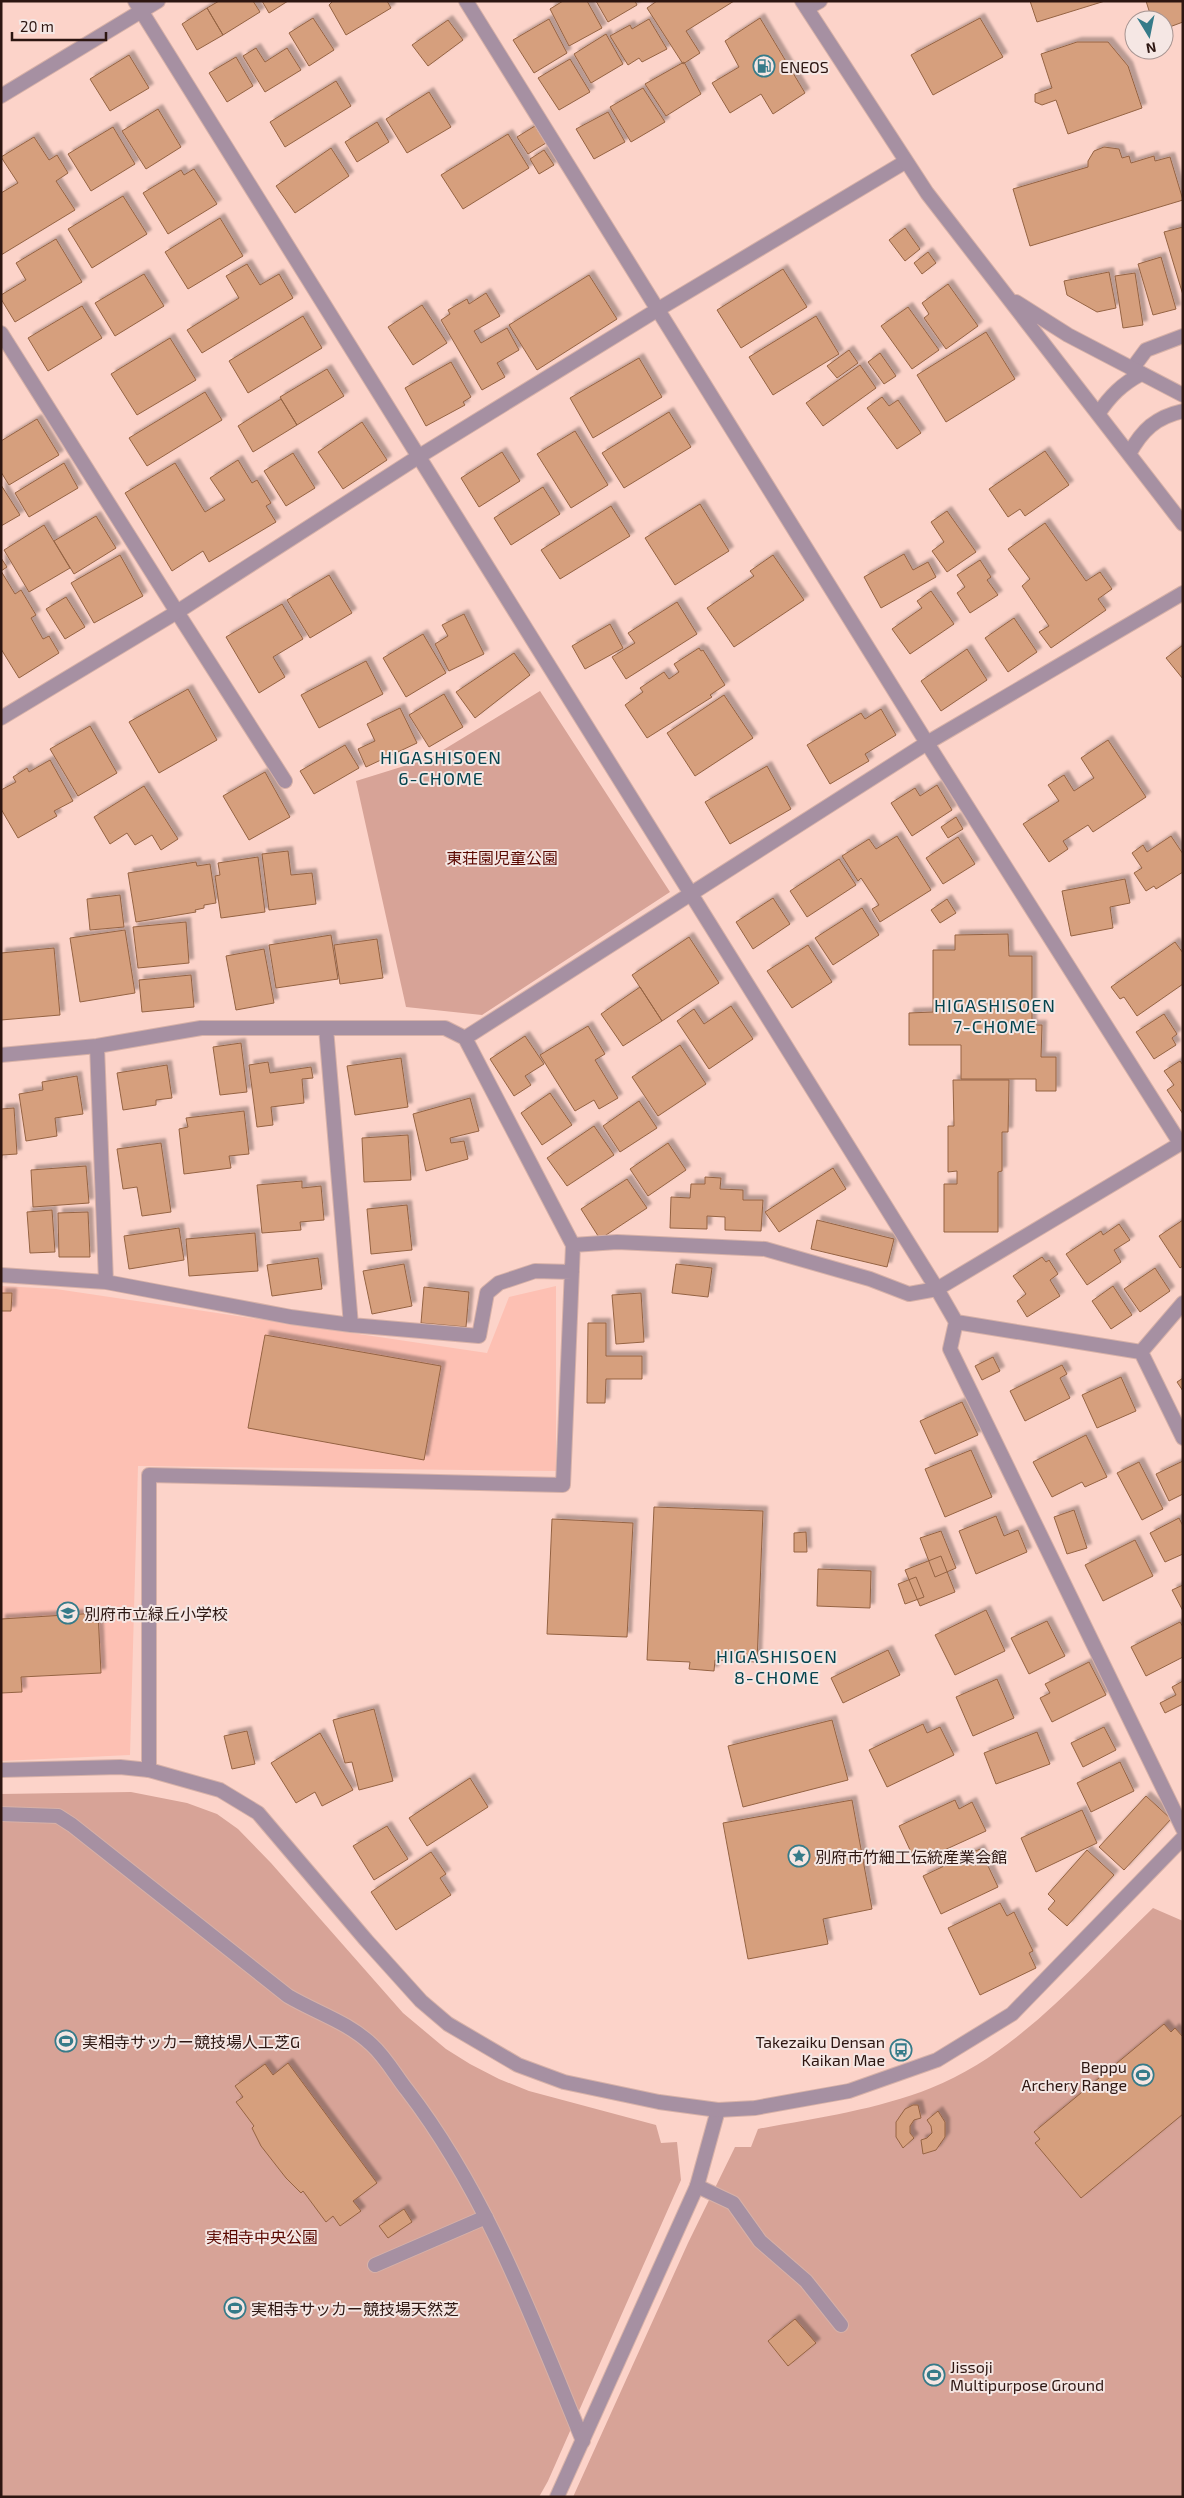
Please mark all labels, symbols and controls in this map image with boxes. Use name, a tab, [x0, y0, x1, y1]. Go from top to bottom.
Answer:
scale bar	[12, 10, 106, 42]
north arrow	[1124, 10, 1174, 60]
text: 20 m	[20, 17, 54, 35]
text: N	[1145, 39, 1158, 58]
fuel station icon: ENEOS	[752, 54, 776, 78]
place label: ENEOS	[780, 57, 829, 76]
district label: HIGASHISOEN 6-CHOME	[380, 746, 502, 789]
park label: 東荘園児童公園	[446, 848, 558, 867]
district label: HIGASHISOEN 7-CHOME	[934, 994, 1056, 1037]
school or university icon: 別府市立緑丘小学校	[56, 1601, 80, 1625]
place label: 別府市立緑丘小学校	[84, 1604, 228, 1623]
district label: HIGASHISOEN 8-CHOME	[716, 1645, 838, 1688]
place icon: 別府市竹細工伝統産業会館	[787, 1844, 811, 1868]
place label: 別府市竹細工伝統産業会館	[815, 1847, 1007, 1866]
sports icon: 実相寺サッカー競技場人工芝G	[54, 2029, 78, 2053]
place label: 実相寺サッカー競技場人工芝G	[82, 2032, 300, 2051]
place label: Takezaiku Densan Kaikan Mae	[755, 2032, 885, 2069]
bus stop icon: Takezaiku Densan Kaikan Mae	[889, 2038, 913, 2062]
place label: Beppu Archery Range	[1022, 2057, 1127, 2094]
sports icon: Beppu Archery Range	[1131, 2063, 1155, 2087]
park label: 実相寺中央公園	[206, 2227, 318, 2246]
sports icon: 実相寺サッカー競技場天然芝	[223, 2296, 247, 2320]
place label: 実相寺サッカー競技場天然芝	[251, 2299, 459, 2318]
place label: Jissoji Multipurpose Ground	[950, 2357, 1104, 2394]
sports icon: Jissoji Multipurpose Ground	[922, 2363, 946, 2387]

